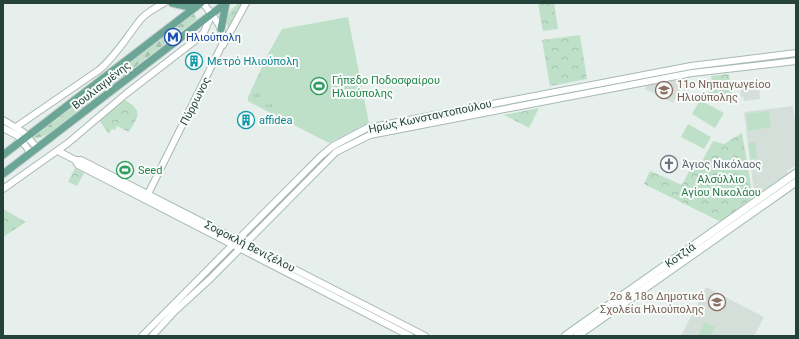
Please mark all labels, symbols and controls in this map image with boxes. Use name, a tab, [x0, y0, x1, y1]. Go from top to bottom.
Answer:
metro station icon: Ηλιούπολη	[163, 27, 183, 47]
place label: Ηλιούπολη	[186, 31, 241, 44]
building icon: Μετρό Ηλιούπολη	[184, 51, 204, 71]
place label: Μετρό Ηλιούπολη	[207, 55, 298, 68]
street label: Βουλιαγμένης	[70, 59, 133, 112]
place label: Γήπεδο Ποδοσφαίρου Ηλιούπολης	[332, 74, 440, 100]
street label: Πύρρωνος	[178, 75, 213, 128]
sports icon: Γήπεδο Ποδοσφαίρου Ηλιούπολης	[309, 76, 329, 96]
place label: 11ο Νηπιαγωγείοο Ηλιούπολης	[677, 78, 771, 104]
school or university icon: 11ο Νηπιαγωγείοο Ηλιούπολης	[654, 80, 674, 100]
street label: Ηρώς Κωνσταντοπούλου	[367, 97, 493, 136]
building icon: affidea	[236, 110, 256, 130]
place label: affidea	[259, 114, 292, 127]
church icon: Άγιος Νικόλαος	[659, 154, 679, 174]
place label: Άγιος Νικόλαος	[682, 158, 761, 171]
sports icon: Seed	[115, 160, 135, 180]
place label: Seed	[138, 164, 162, 177]
park label: Αλσύλλιο Αγίου Νικολάου	[681, 173, 761, 199]
street label: Σοφοκλή Βενιζέλου	[203, 218, 297, 275]
street label: Κοτζιά	[663, 240, 699, 270]
place label: 2ο & 18ο Δημοτικά Σχολεία Ηλιούπολης	[600, 290, 705, 316]
school or university icon: 2ο & 18ο Δημοτικά Σχολεία Ηλιούπολης	[707, 292, 727, 312]

